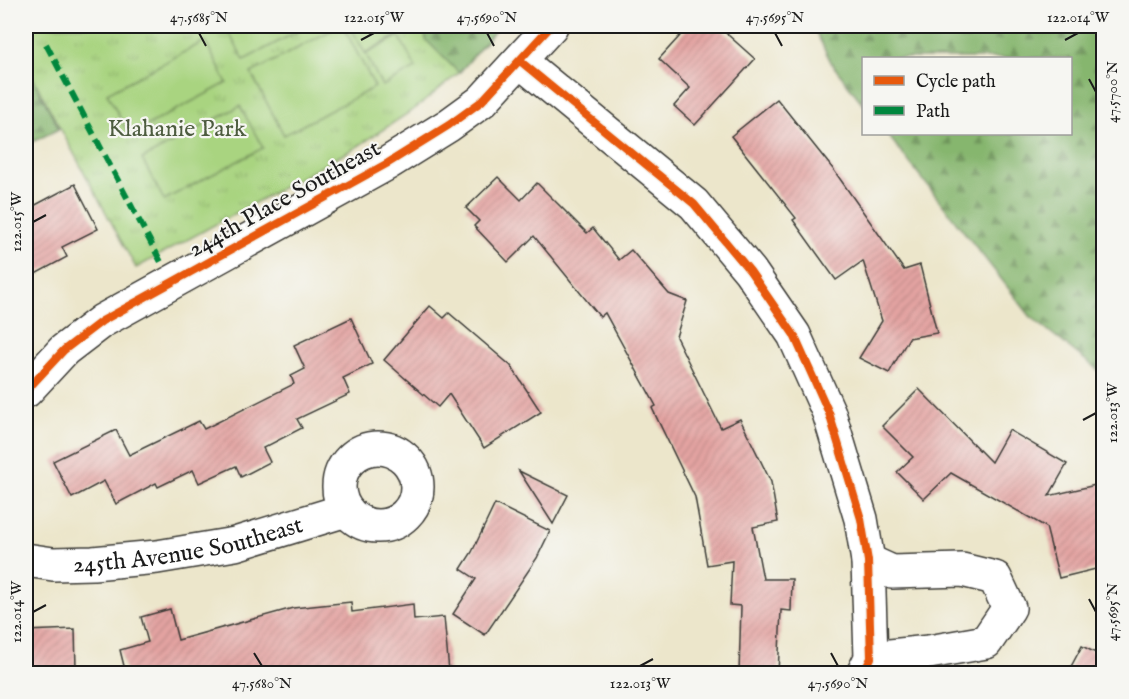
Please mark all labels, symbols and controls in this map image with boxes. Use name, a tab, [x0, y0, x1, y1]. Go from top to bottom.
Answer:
text: 47.5685°N	[170, 8, 228, 27]
text: 122.015°W	[344, 8, 405, 27]
text: 47.5690°N	[457, 8, 517, 27]
text: 47.5695°N	[746, 8, 804, 27]
text: 122.014°W	[1047, 8, 1110, 27]
legend	[862, 57, 1072, 135]
text: 47.5700°N	[1103, 61, 1122, 123]
text: Cycle path	[916, 71, 996, 94]
text: Path	[916, 101, 950, 124]
park label: Klahanie Park	[108, 114, 246, 145]
street label: 244th Place Southeast	[183, 134, 386, 265]
text: 122.015°W	[7, 191, 26, 252]
text: 122.013°W	[1103, 382, 1122, 443]
street label: 245th Avenue Southeast	[73, 510, 307, 580]
text: 122.014°W	[7, 580, 26, 643]
text: 47.5695°N	[1103, 583, 1122, 641]
text: 47.5680°N	[232, 674, 292, 693]
text: 122.013°W	[610, 674, 671, 693]
text: 47.5690°N	[808, 674, 868, 693]

